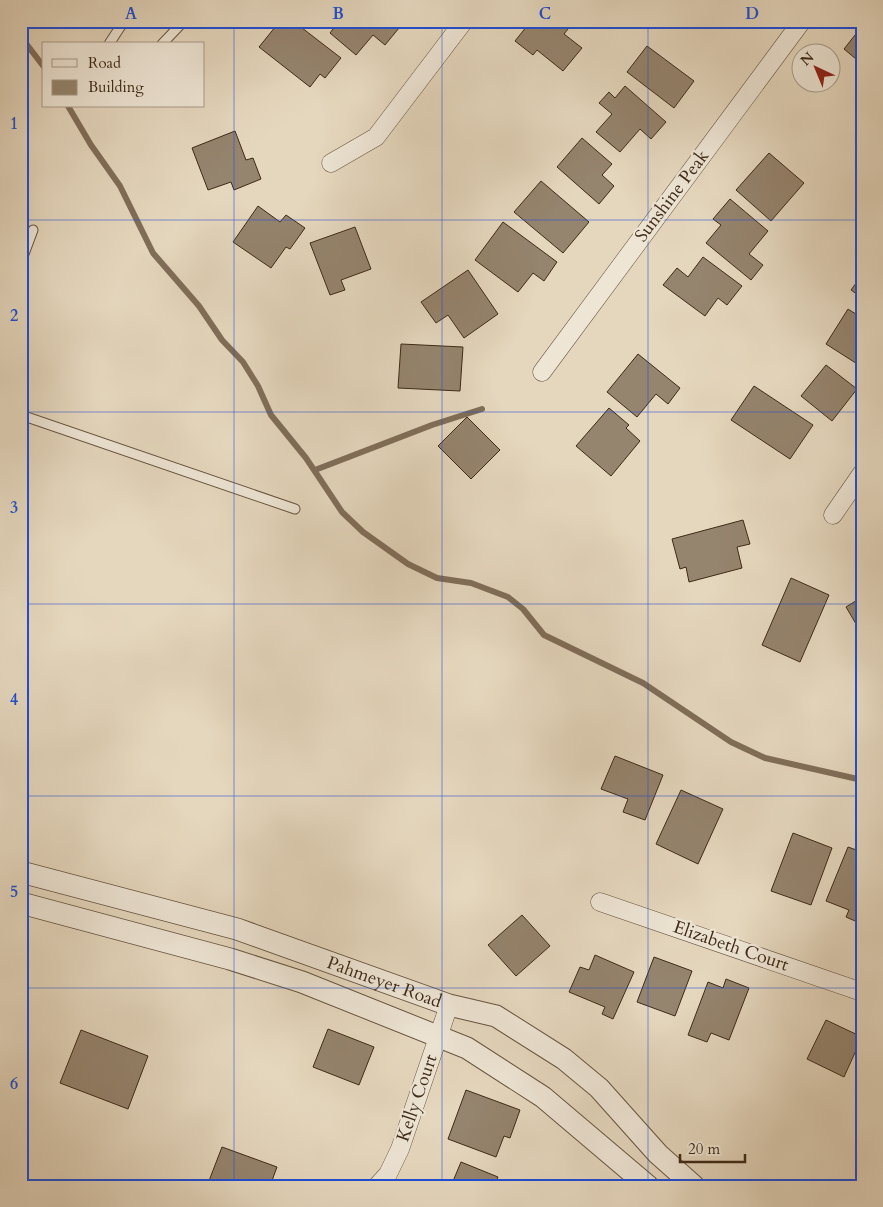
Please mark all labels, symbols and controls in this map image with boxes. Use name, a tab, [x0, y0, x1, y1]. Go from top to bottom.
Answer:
text: A	[125, 3, 137, 25]
text: B	[332, 3, 344, 25]
text: C	[539, 3, 551, 25]
text: D	[745, 3, 759, 25]
legend	[42, 42, 205, 108]
north arrow	[790, 42, 840, 92]
text: N	[796, 48, 818, 70]
text: Road	[88, 53, 121, 73]
text: Building	[88, 77, 144, 97]
text: 1	[10, 113, 18, 135]
street label: Sunshine Peak	[629, 144, 715, 247]
text: 2	[10, 305, 18, 327]
text: 3	[10, 497, 18, 519]
text: 4	[10, 689, 18, 711]
text: 5	[10, 881, 18, 903]
street label: Elizabeth Court	[670, 915, 792, 978]
street label: Pahmeyer Road	[323, 950, 446, 1014]
street label: Kelly Court	[390, 1051, 444, 1145]
text: 6	[10, 1073, 18, 1095]
scale bar	[680, 1132, 746, 1164]
text: 20 m	[688, 1139, 720, 1159]

